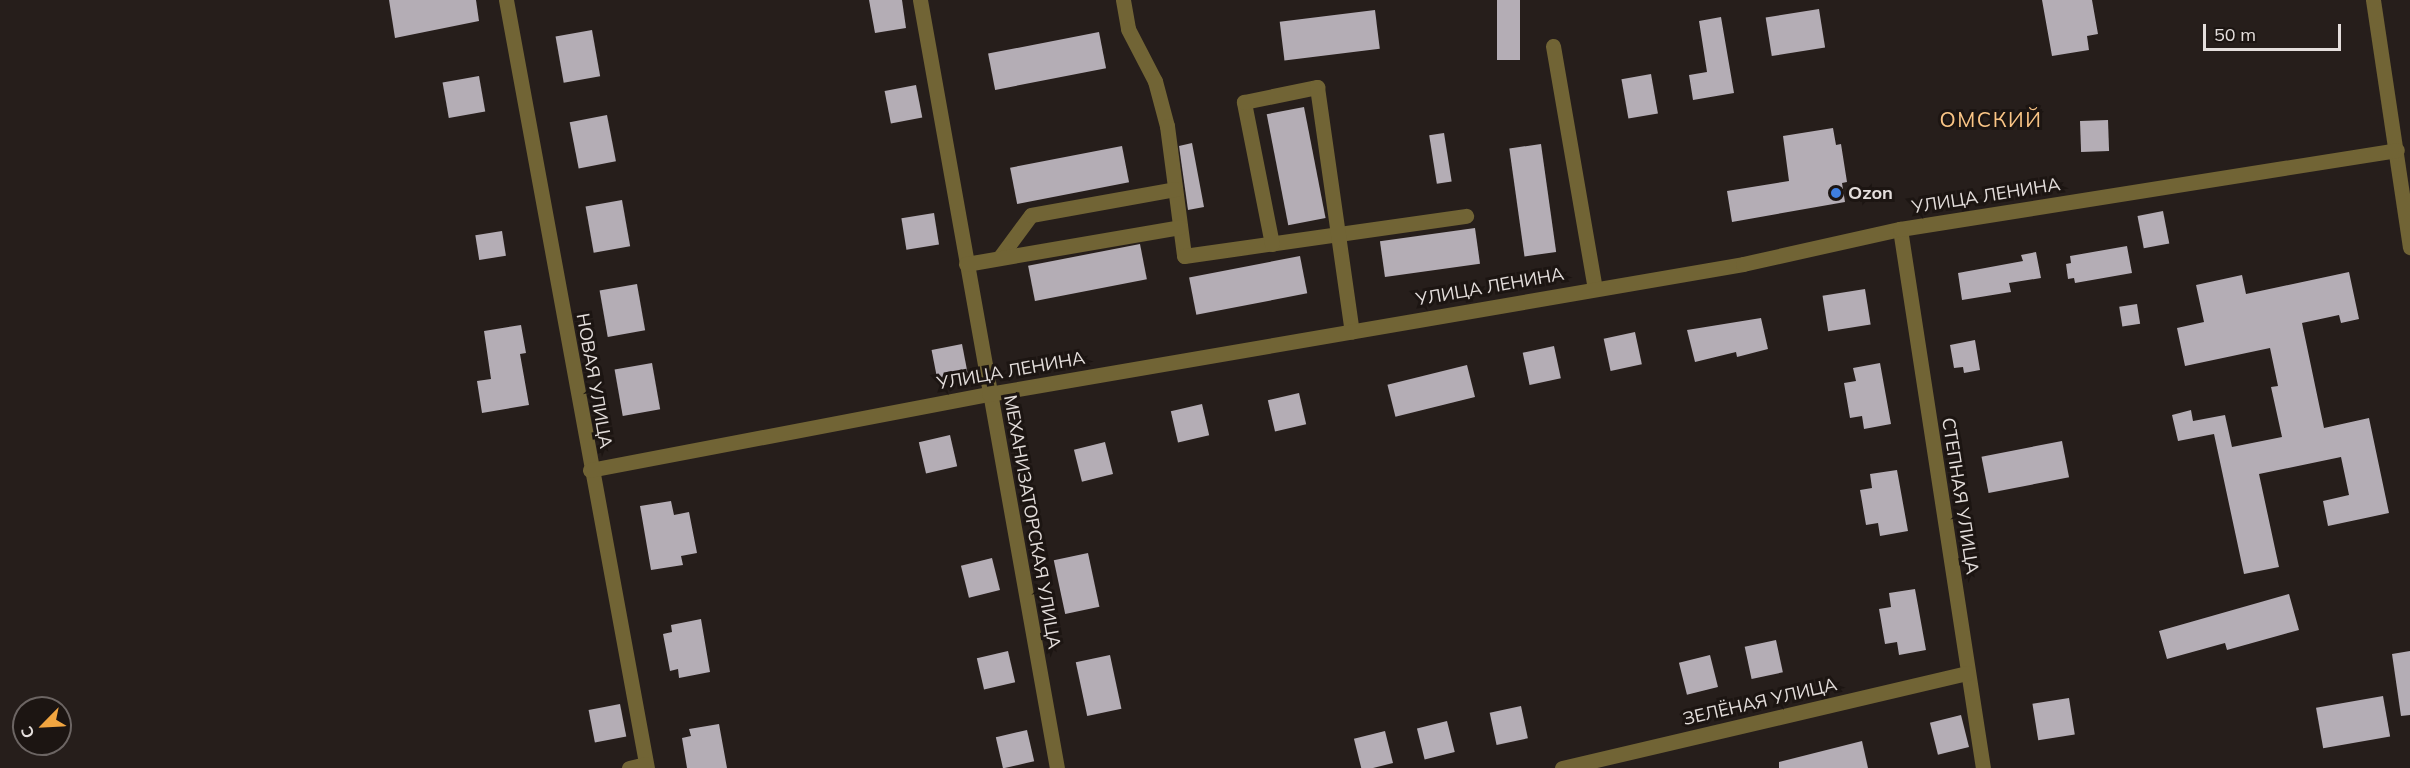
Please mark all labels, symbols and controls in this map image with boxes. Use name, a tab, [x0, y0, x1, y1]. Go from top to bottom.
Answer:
scale bar	[2206, 12, 2344, 50]
text: 50 m	[2214, 23, 2256, 46]
district label: ОМСКИЙ	[1940, 106, 2042, 132]
street label: УЛИЦА ЛЕНИНА	[1910, 174, 2062, 218]
place label: Ozon	[1848, 182, 1893, 204]
marker: Ozon	[1829, 186, 1843, 200]
street label: УЛИЦА ЛЕНИНА	[1414, 263, 1566, 311]
street label: НОВАЯ УЛИЦА	[571, 312, 617, 450]
street label: УЛИЦА ЛЕНИНА	[935, 347, 1087, 395]
street label: МЕХАНИЗАТОРСКАЯ УЛИЦА	[999, 393, 1065, 651]
street label: СТЕПНАЯ УЛИЦА	[1937, 416, 1983, 576]
street label: ЗЕЛЁНАЯ УЛИЦА	[1681, 674, 1839, 730]
north arrow	[12, 696, 72, 756]
text: С	[16, 723, 39, 742]

